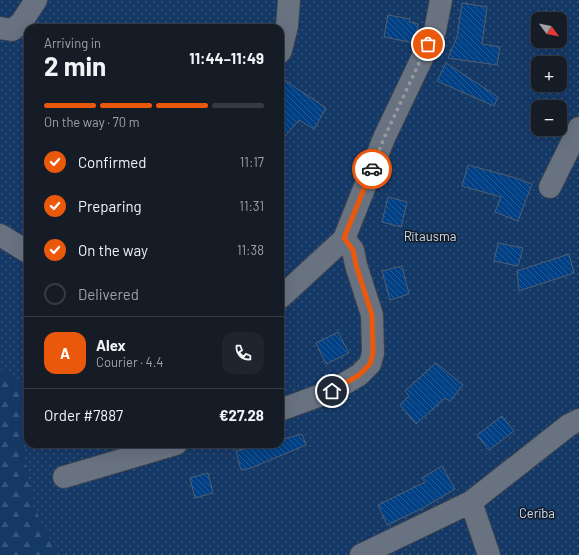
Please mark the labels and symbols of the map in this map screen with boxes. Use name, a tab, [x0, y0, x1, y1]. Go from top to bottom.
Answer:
north arrow	[531, 12, 567, 48]
pin	[411, 27, 445, 61]
courier	[352, 149, 392, 189]
park label: Rītausma	[404, 228, 456, 244]
pin	[315, 374, 349, 408]
park label: Cerība	[519, 505, 555, 521]

